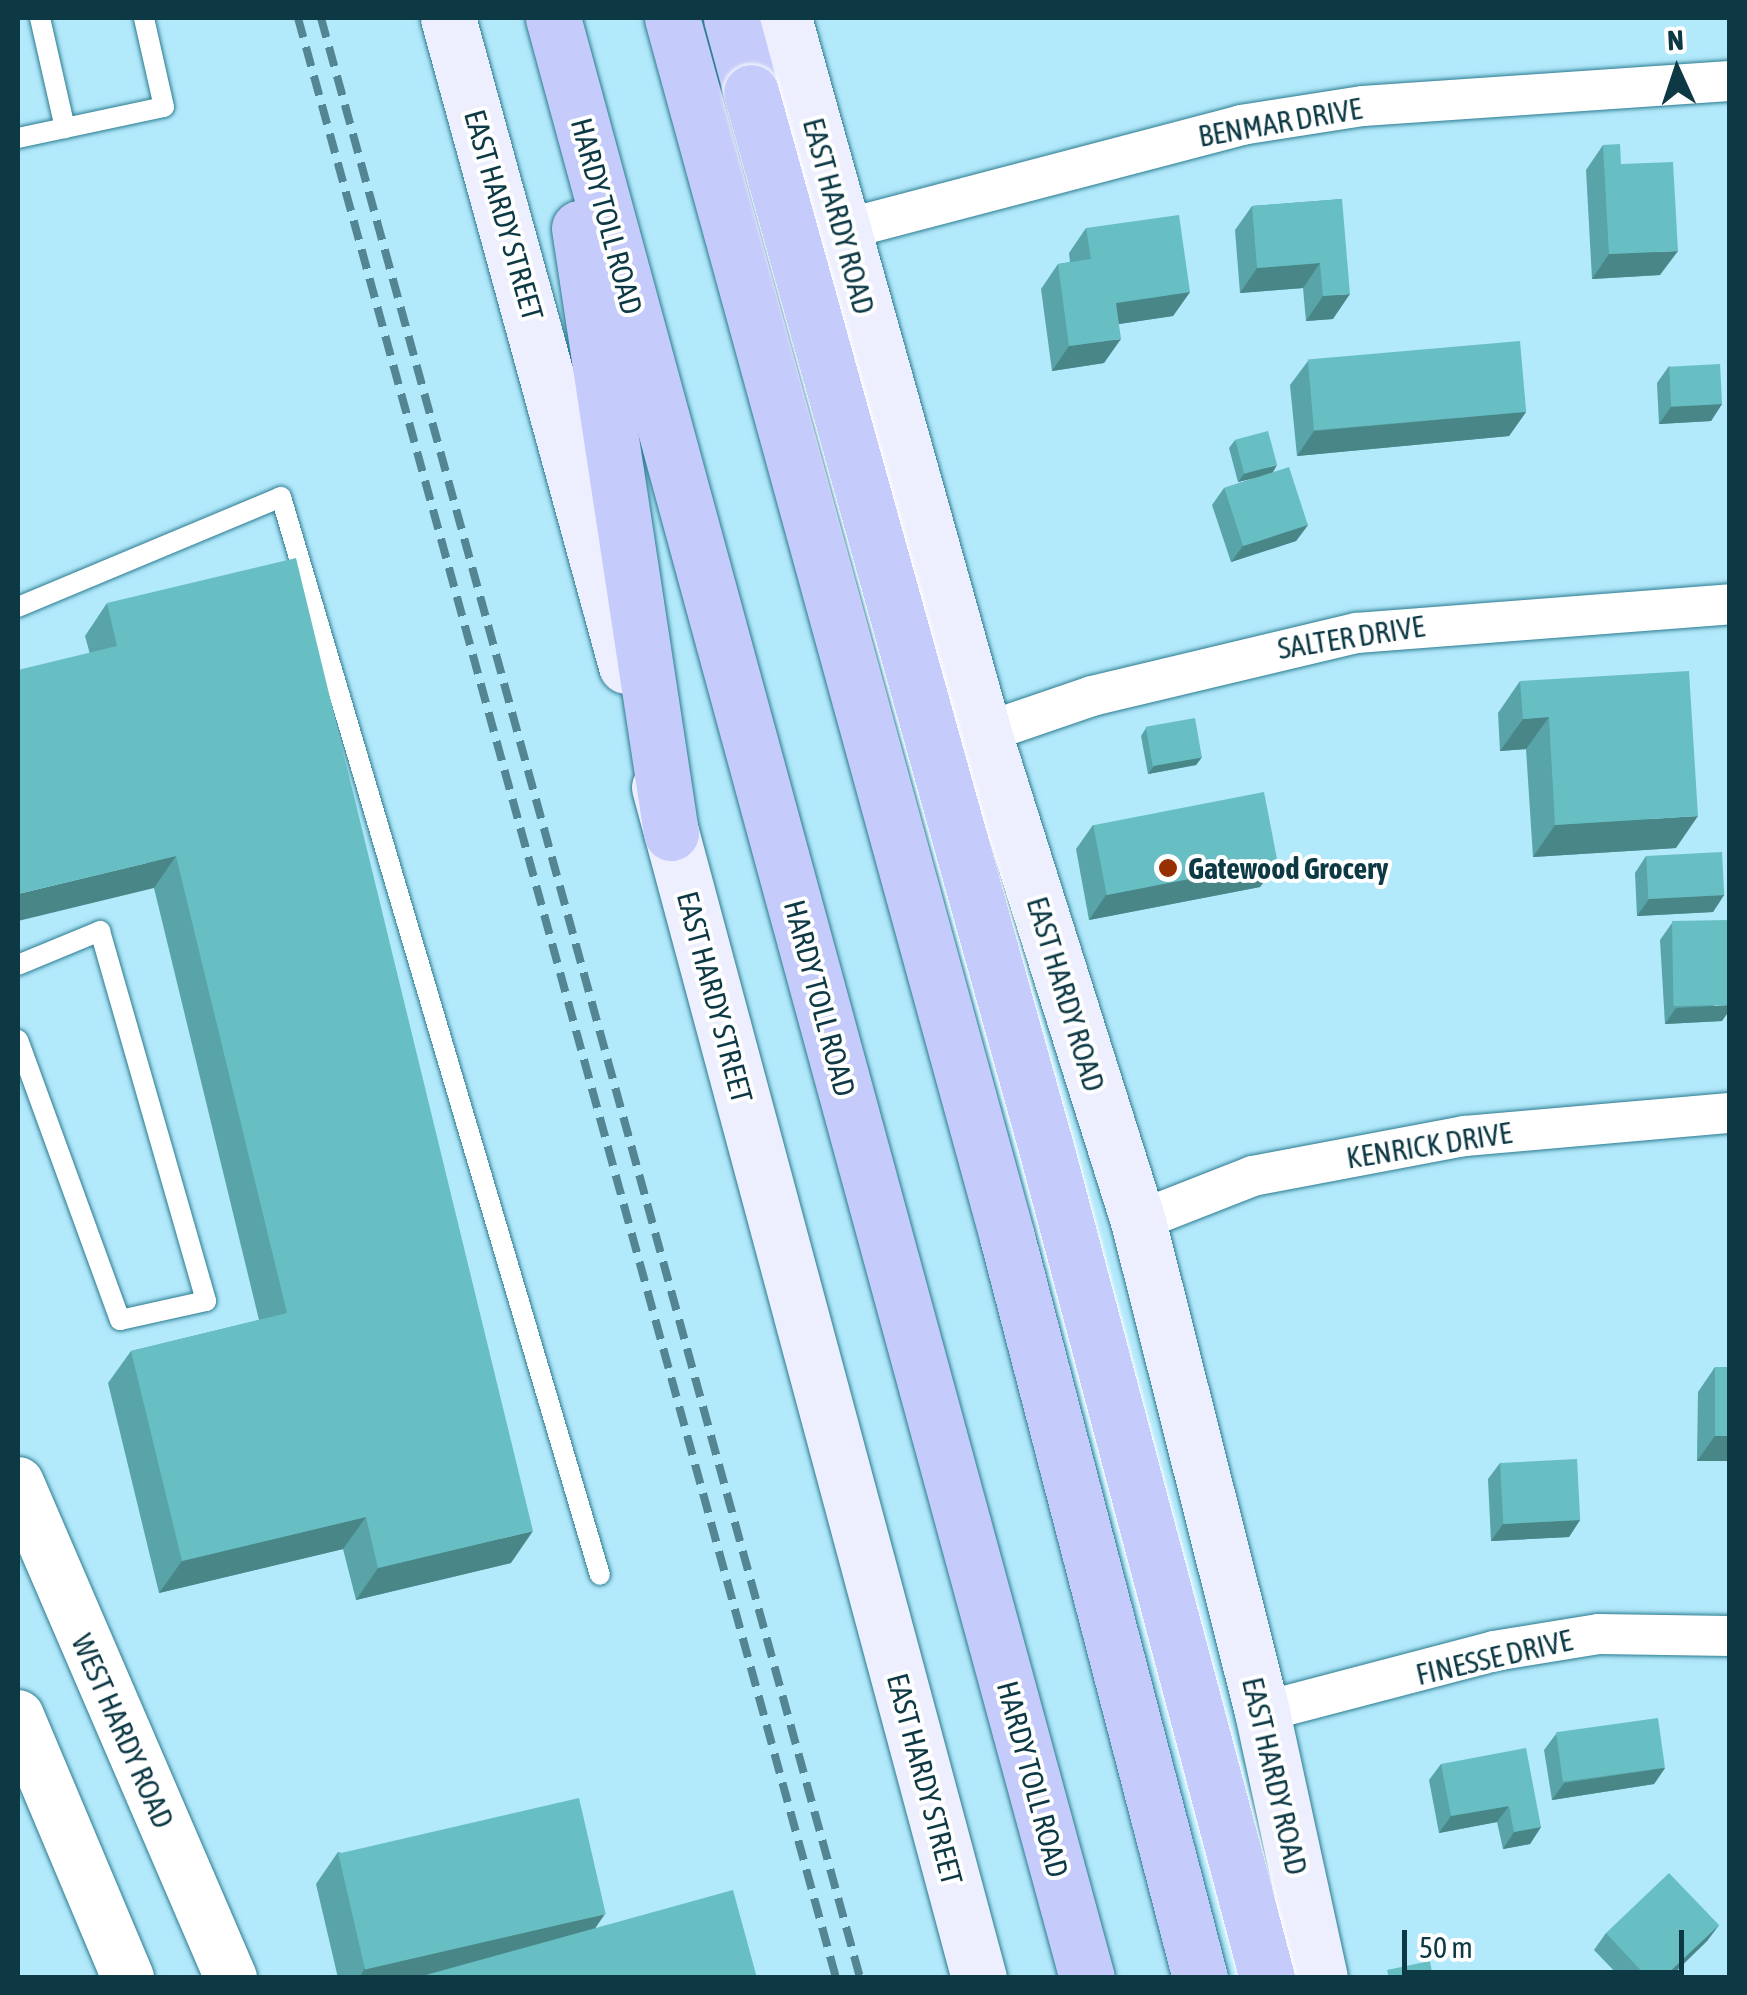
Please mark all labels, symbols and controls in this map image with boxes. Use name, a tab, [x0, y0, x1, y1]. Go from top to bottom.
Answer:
north arrow	[1627, 20, 1727, 120]
text: N	[1666, 24, 1685, 56]
street label: BENMAR DRIVE	[1195, 90, 1365, 154]
street label: EAST HARDY STREET	[457, 106, 551, 324]
street label: HARDY TOLL ROAD	[564, 114, 650, 318]
street label: EAST HARDY ROAD	[796, 114, 882, 318]
street label: SALTER DRIVE	[1275, 608, 1427, 666]
place label: Gatewood Grocery	[1188, 850, 1388, 886]
marker: Gatewood Grocery	[1157, 857, 1179, 879]
street label: EAST HARDY STREET	[669, 887, 761, 1107]
street label: EAST HARDY ROAD	[1019, 892, 1113, 1096]
street label: HARDY TOLL ROAD	[777, 896, 863, 1100]
street label: KENRICK DRIVE	[1344, 1114, 1514, 1176]
street label: FINESSE DRIVE	[1412, 1622, 1576, 1692]
street label: WEST HARDY ROAD	[64, 1628, 182, 1834]
street label: EAST HARDY STREET	[879, 1669, 971, 1889]
street label: EAST HARDY ROAD	[1235, 1674, 1315, 1878]
street label: HARDY TOLL ROAD	[990, 1677, 1076, 1881]
scale bar	[1407, 1910, 1690, 1972]
text: 50 m	[1419, 1930, 1473, 1964]

